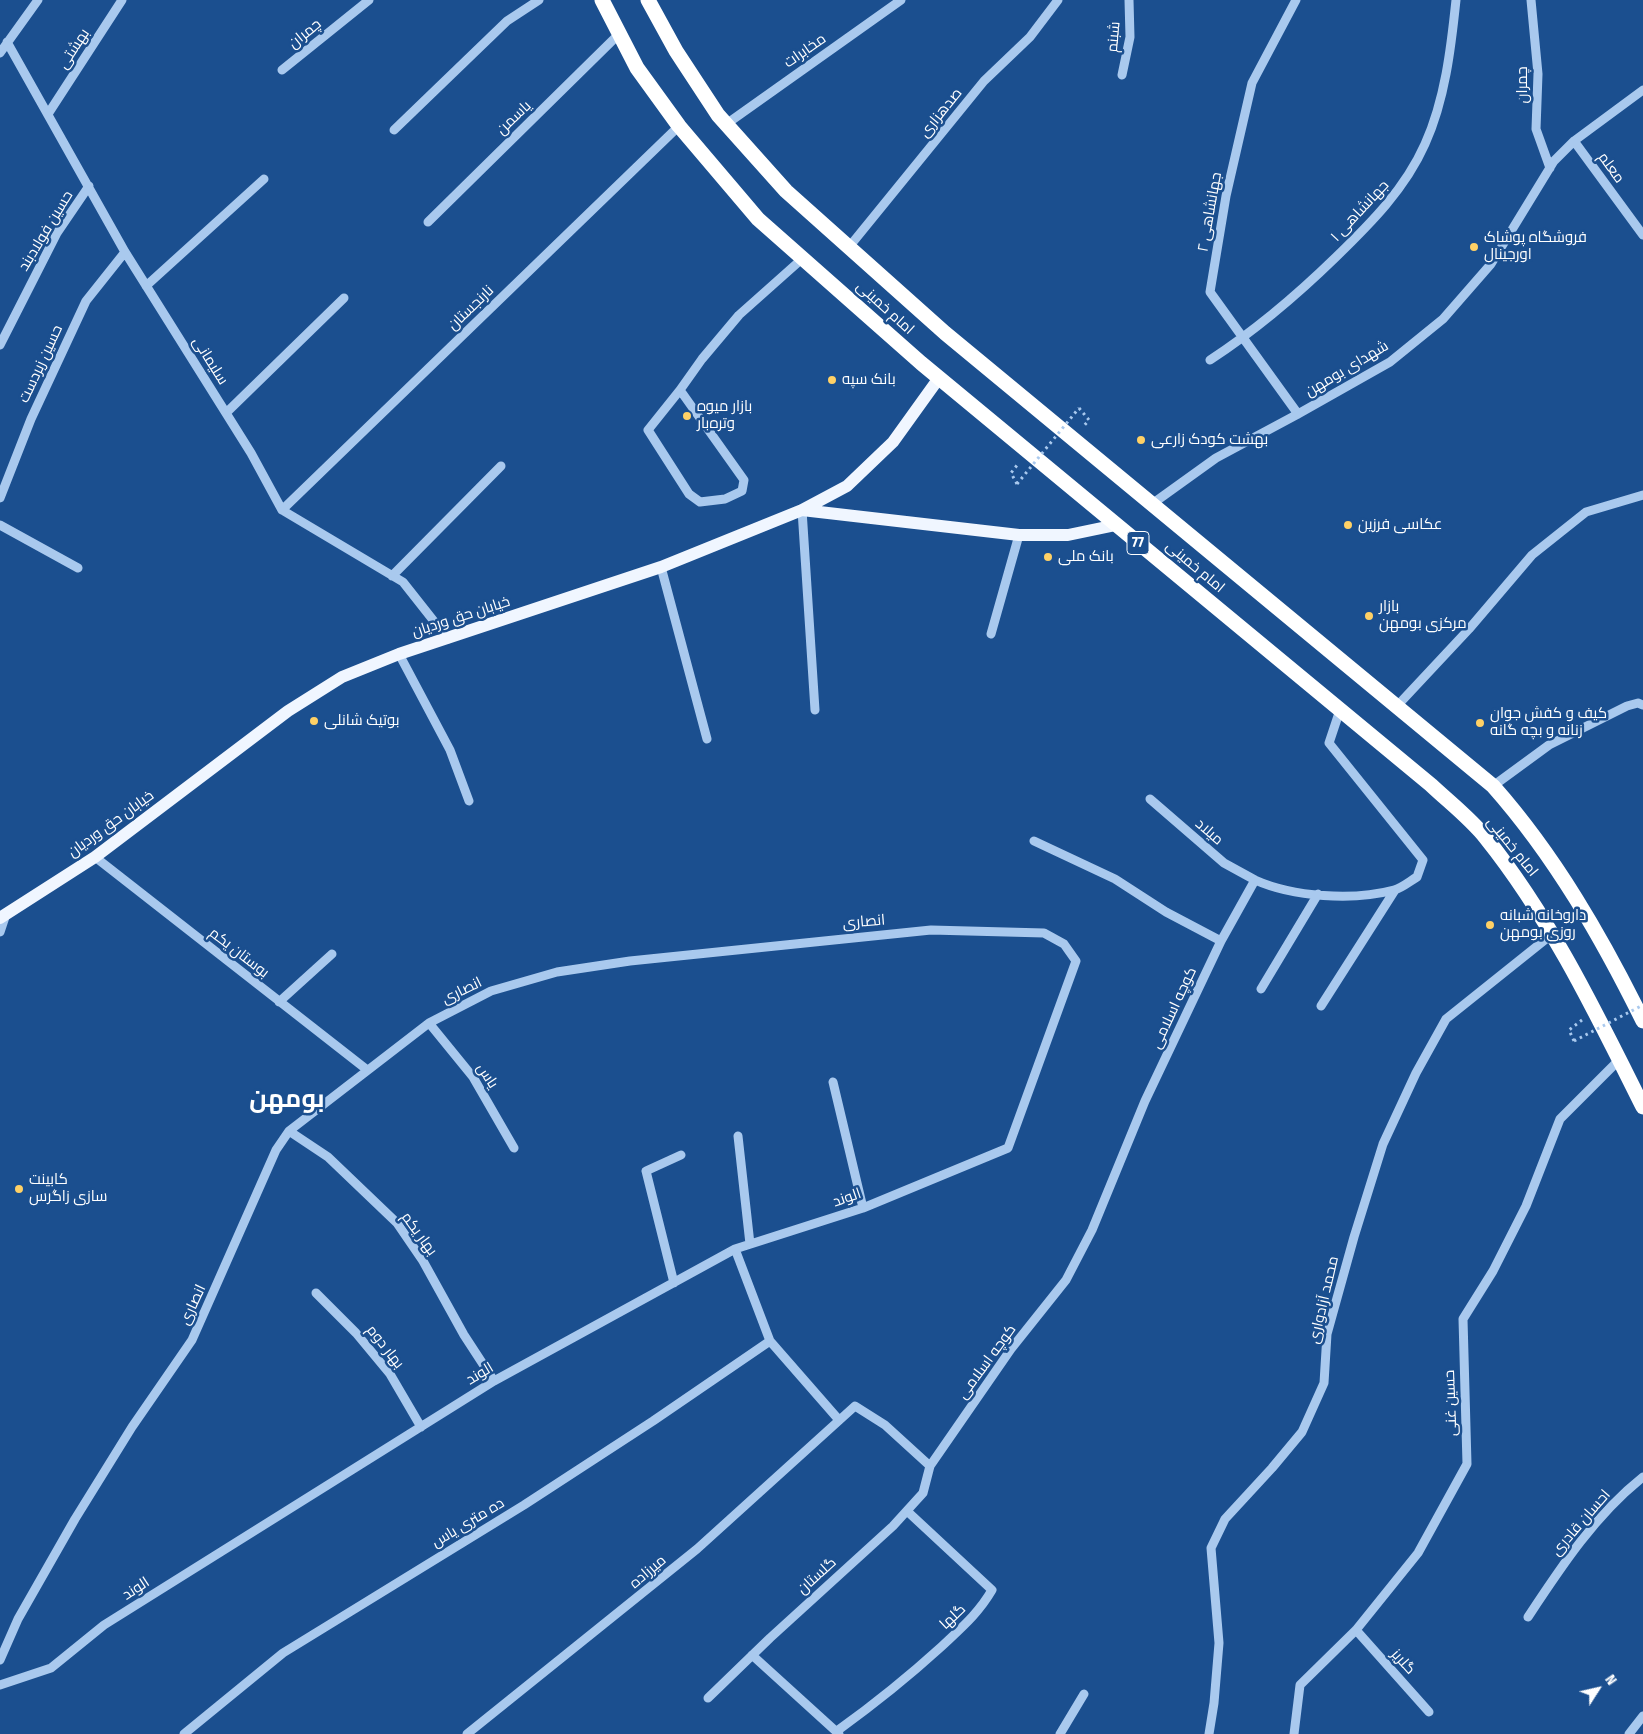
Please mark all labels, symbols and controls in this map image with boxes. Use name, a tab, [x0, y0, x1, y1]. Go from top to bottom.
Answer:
street label: چمران	[285, 15, 325, 53]
street label: شبنم	[1104, 21, 1124, 53]
street label: بهشتی	[54, 25, 94, 73]
street label: مخابرات	[780, 30, 830, 72]
street label: چمران	[1514, 67, 1532, 103]
street label: صدهزاری	[916, 85, 966, 141]
street label: یاسمن	[493, 97, 535, 139]
street label: معلم	[1594, 149, 1628, 187]
street label: جهانشاهی ۲	[1194, 171, 1226, 253]
street label: جهانشاهی ۱	[1327, 177, 1393, 245]
street label: حسین فولادبند	[15, 187, 77, 275]
place label: فروشگاه پوشاک اورجینال	[1484, 229, 1587, 264]
marker: فروشگاه پوشاک اورجینال	[1468, 241, 1480, 253]
street label: امام خمینی	[852, 277, 918, 339]
street label: نارنجستان	[444, 282, 498, 334]
street label: حسین زبردست	[15, 322, 67, 406]
street label: سلیمانی	[188, 334, 232, 388]
street label: شهدای بومهن	[1302, 337, 1392, 401]
place label: بانک سپه	[842, 371, 896, 389]
marker: بانک سپه	[826, 374, 838, 386]
place label: بازار میوه وتره‌بار	[697, 398, 752, 433]
marker: بازار میوه وتره‌بار	[681, 410, 693, 422]
place label: بهشت کودک زارعی	[1151, 431, 1268, 449]
marker: بهشت کودک زارعی	[1135, 434, 1147, 446]
place label: عکاسی فرزین	[1358, 516, 1442, 534]
marker: عکاسی فرزین	[1342, 519, 1354, 531]
road number: 77	[1127, 532, 1149, 554]
street label: امام خمینی	[1162, 537, 1228, 597]
place label: بانک ملی	[1058, 548, 1114, 566]
marker: بانک ملی	[1042, 551, 1054, 563]
street label: خیابان حق وردیان	[410, 593, 512, 641]
place label: بازار مرکزی بومهن	[1379, 598, 1467, 633]
marker: بازار مرکزی بومهن	[1363, 610, 1375, 622]
place label: کیف و کفش جوان زنانه و بچه گانه	[1490, 705, 1607, 740]
place label: بوتیک شانلی	[324, 712, 400, 730]
marker: بوتیک شانلی	[308, 715, 320, 727]
marker: کیف و کفش جوان زنانه و بچه گانه	[1474, 717, 1486, 729]
street label: خیابان حق وردیان	[64, 787, 158, 861]
street label: امام خمینی	[1482, 814, 1542, 880]
street label: میلاد	[1191, 815, 1227, 849]
place label: داروخانه شبانه روزی بومهن	[1500, 907, 1586, 942]
street label: انصاری	[842, 911, 886, 933]
marker: داروخانه شبانه روزی بومهن	[1484, 919, 1496, 931]
street label: بوستان یکم	[205, 924, 273, 982]
street label: کوچه اسلامی	[1147, 964, 1201, 1052]
street label: انصاری	[439, 974, 485, 1008]
street label: یاس	[472, 1060, 502, 1092]
district label: بومهن	[249, 1085, 325, 1115]
place label: کابینت سازی زاگرس	[29, 1171, 108, 1206]
marker: کابینت سازی زاگرس	[13, 1183, 25, 1195]
street label: الوند	[830, 1185, 864, 1211]
street label: بهار یکم	[397, 1209, 441, 1259]
street label: محمد آزادواری	[1305, 1255, 1343, 1345]
street label: انصاری	[176, 1282, 210, 1328]
street label: کوچه اسلامی	[954, 1321, 1020, 1403]
street label: بهار دوم	[362, 1322, 408, 1372]
street label: الوند	[463, 1359, 497, 1389]
street label: حسین غنی	[1441, 1370, 1461, 1436]
street label: احسان قادری	[1548, 1486, 1614, 1560]
street label: ده متری یاس	[428, 1494, 508, 1552]
street label: میرزاده	[626, 1551, 670, 1593]
street label: گلستان	[794, 1554, 840, 1598]
street label: الوند	[119, 1574, 153, 1604]
street label: گلها	[936, 1601, 970, 1633]
street label: گلریز	[1387, 1646, 1419, 1678]
north arrow	[1573, 1664, 1623, 1714]
text: N	[1601, 1672, 1620, 1688]

